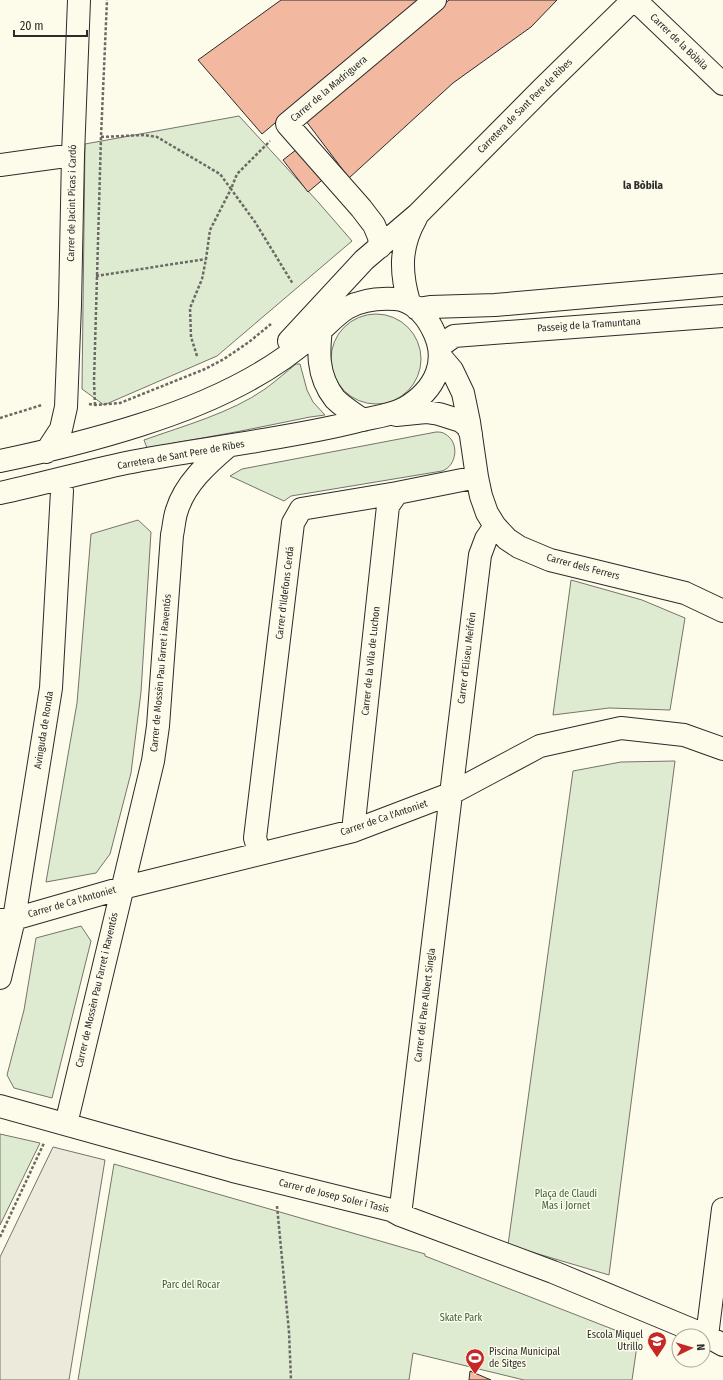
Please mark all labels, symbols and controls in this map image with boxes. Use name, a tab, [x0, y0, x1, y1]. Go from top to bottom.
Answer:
street label: Carrer de la Bòbila	[648, 11, 711, 73]
scale bar	[14, 12, 87, 38]
text: 20 m	[20, 19, 44, 33]
street label: Carrer de la Madriguera	[288, 53, 370, 124]
street label: Carretera de Sant Pere de Ribes	[475, 56, 575, 156]
street label: Carrer de Jacint Picas i Cardó	[65, 144, 79, 262]
district label: la Bòbila	[623, 179, 664, 192]
street label: Passeig de la Tramuntana	[537, 315, 641, 335]
street label: Carretera de Sant Pere de Ribes	[116, 438, 246, 472]
street label: Carrer d'Ildefons Cerdá	[273, 546, 297, 640]
street label: Carrer dels Ferrers	[545, 551, 621, 583]
street label: Carrer de Mossèn Pau Farret i Raventós	[148, 593, 174, 753]
street label: Carrer de la Vila de Luchon	[359, 606, 383, 716]
street label: Carrer d'Eliseu Meifrèn	[455, 611, 479, 705]
street label: Avinguda de Ronda	[32, 690, 56, 770]
street label: Carrer de Ca l'Antoniet	[339, 797, 430, 839]
street label: Carrer de Ca l'Antoniet	[26, 883, 118, 920]
street label: Carrer de Mossèn Pau Farret i Raventós	[73, 911, 121, 1069]
street label: Carrer del Pare Albert Singla	[412, 947, 438, 1063]
street label: Carrer de Josep Soler i Tasis	[278, 1176, 390, 1216]
park label: Plaça de Claudi Mas i Jornet	[535, 1188, 597, 1212]
park label: Parc del Rocar	[162, 1279, 220, 1291]
park label: Skate Park	[440, 1312, 483, 1324]
north arrow	[671, 1328, 711, 1368]
place label: Escola Miquel Utrillo	[587, 1329, 643, 1353]
school or university icon: Escola Miquel Utrillo	[646, 1330, 668, 1358]
text: N	[694, 1343, 707, 1351]
place label: Piscina Municipal de Sitges	[489, 1346, 560, 1370]
sports icon: Piscina Municipal de Sitges	[464, 1347, 486, 1375]

